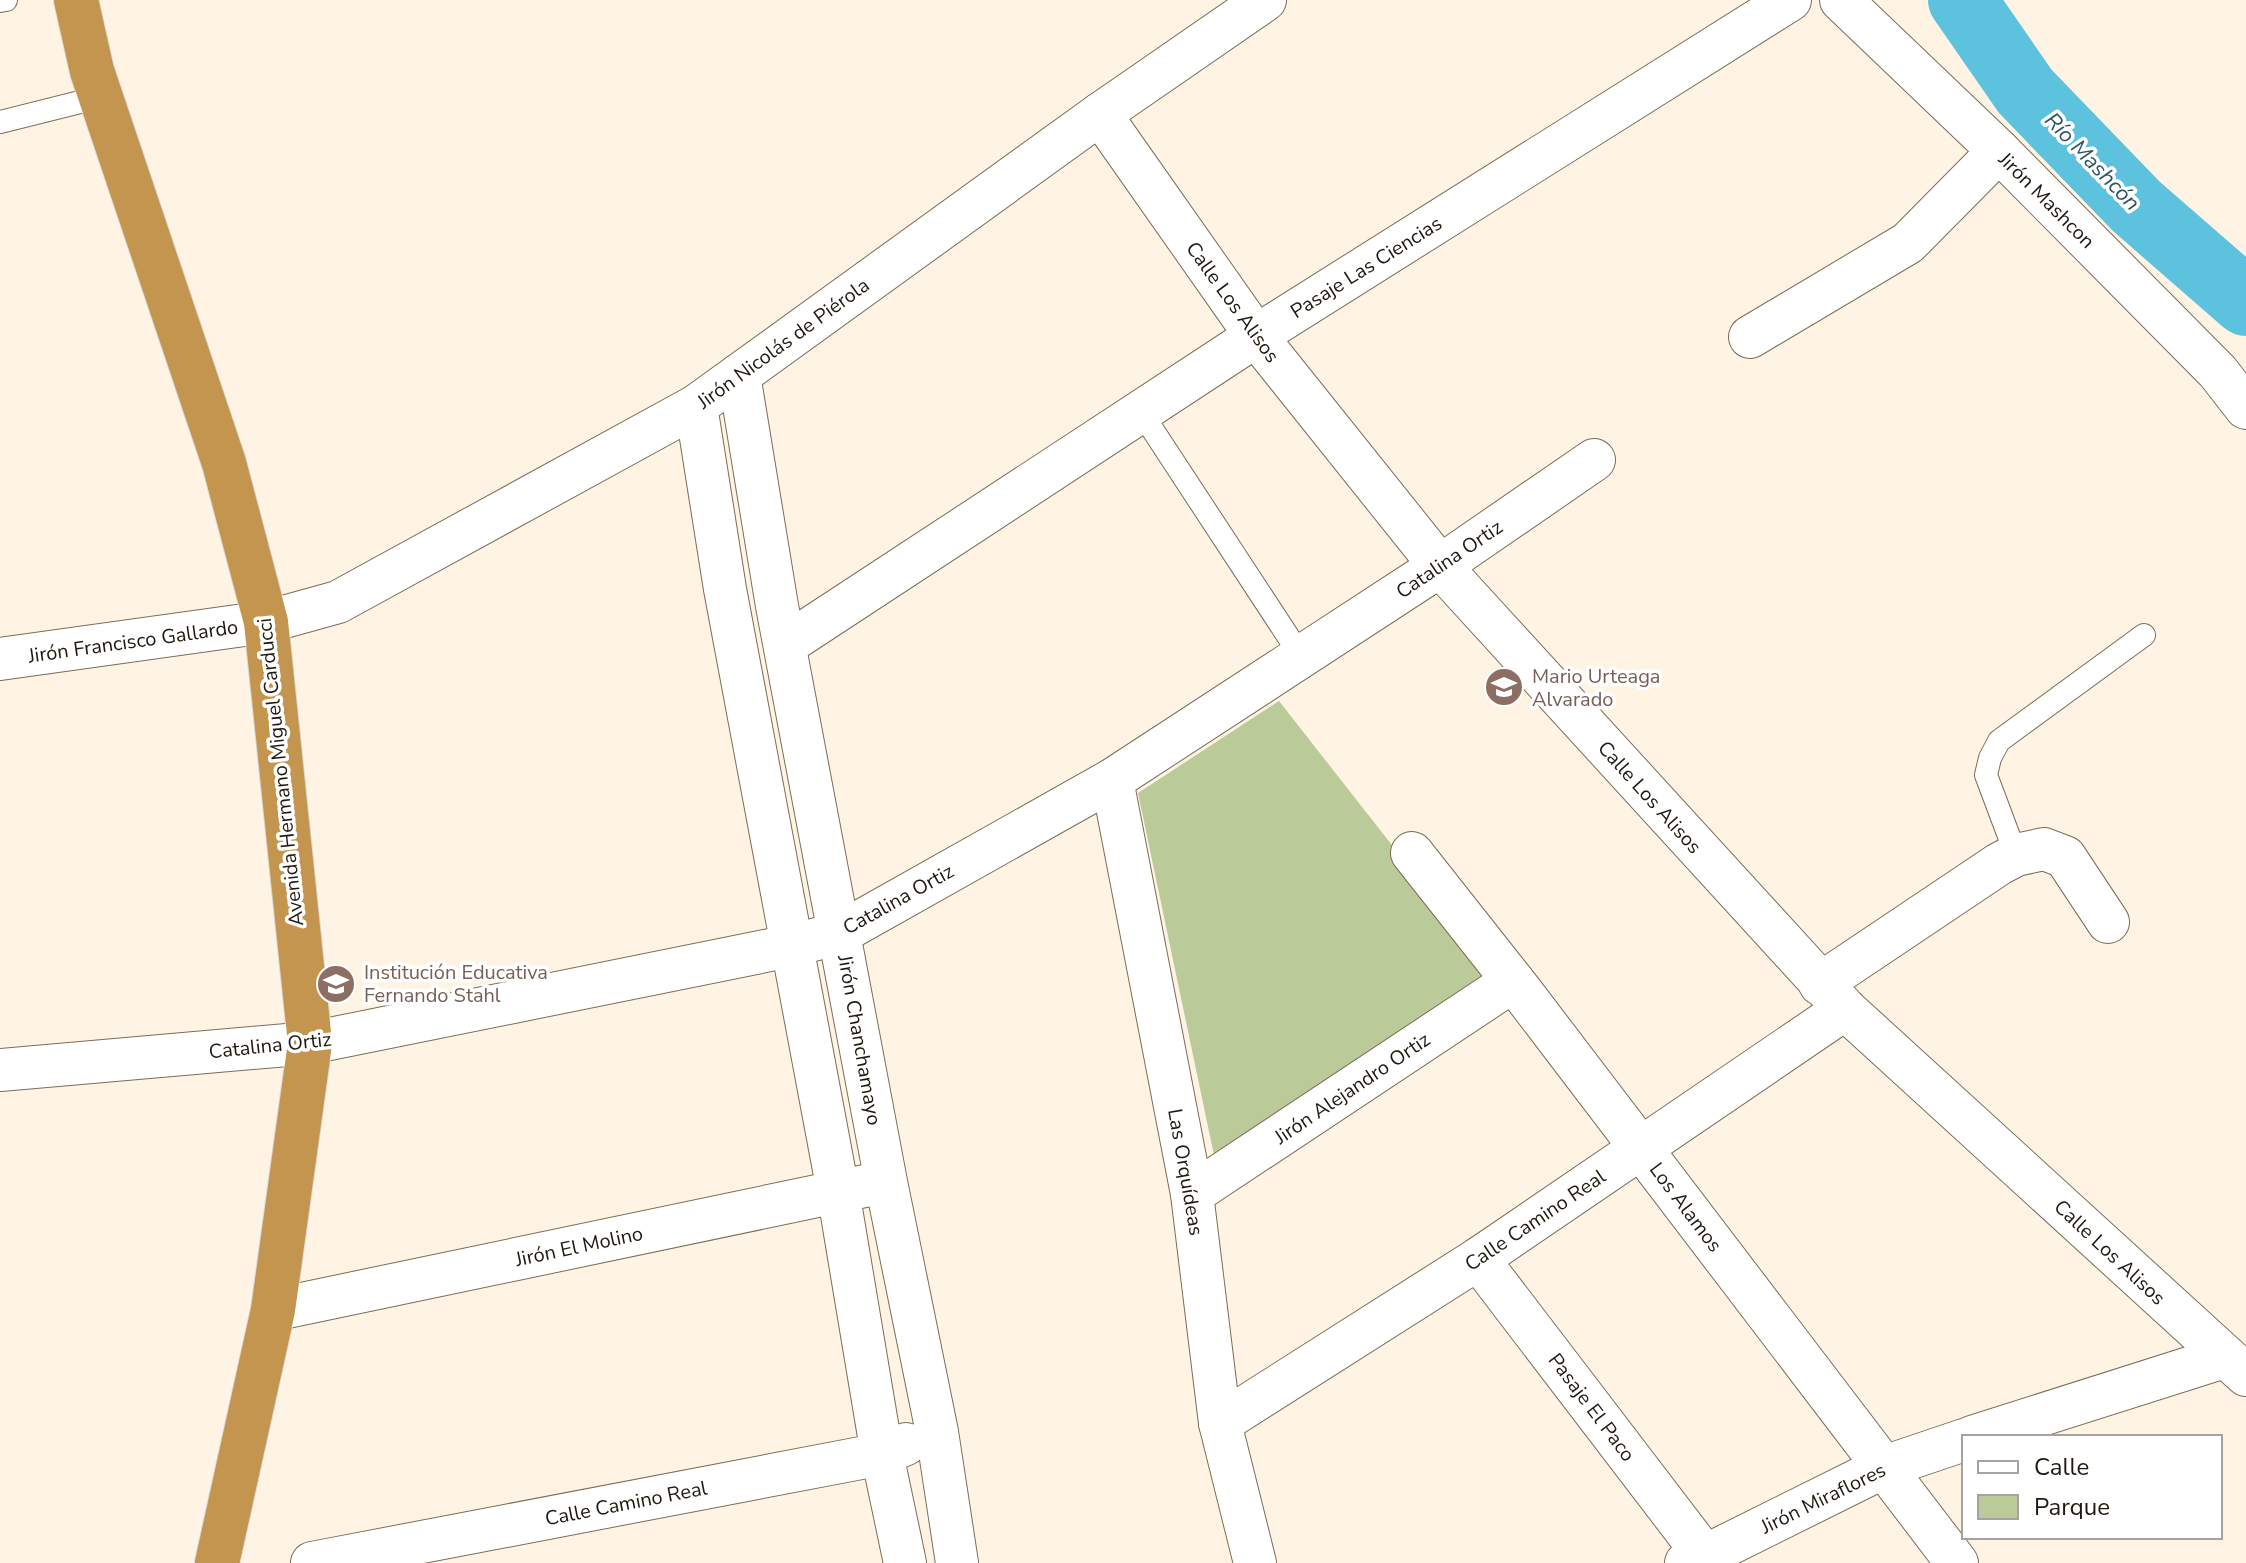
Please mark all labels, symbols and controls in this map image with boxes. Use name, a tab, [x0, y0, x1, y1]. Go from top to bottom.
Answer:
water label: Río Mashcón	[2038, 106, 2147, 217]
street label: Jirón Mashcon	[1992, 146, 2101, 254]
street label: Pasaje Las Ciencias	[1285, 210, 1447, 325]
street label: Calle Los Alisos	[1180, 236, 1286, 368]
street label: Jirón Nicolás de Piérola	[691, 272, 875, 416]
street label: Catalina Ortiz	[1391, 514, 1508, 605]
street label: Jirón Francisco Gallardo	[25, 613, 240, 670]
street label: Avenida Hermano Miguel Carducci	[251, 617, 310, 927]
place label: Mario Urteaga Alvarado	[1532, 663, 1660, 713]
school or university icon: Mario Urteaga Alvarado	[1483, 666, 1525, 708]
street label: Calle Los Alisos	[1592, 735, 1708, 860]
street label: Catalina Ortiz	[838, 858, 959, 941]
street label: Jirón Chanchamayo	[831, 952, 888, 1127]
place label: Institución Educativa Fernando Stahl	[364, 959, 548, 1009]
school or university icon: Institución Educativa Fernando Stahl	[315, 963, 357, 1005]
street label: Catalina Ortiz	[208, 1026, 333, 1065]
street label: Jirón Alejandro Ortiz	[1268, 1026, 1435, 1151]
street label: Las Orquídeas	[1161, 1106, 1210, 1238]
street label: Los Alamos	[1643, 1157, 1728, 1258]
street label: Calle Camino Real	[1459, 1163, 1611, 1278]
street label: Calle Los Alisos	[2048, 1194, 2171, 1311]
street label: Jirón El Molino	[512, 1220, 645, 1273]
street label: Pasaje El Paco	[1542, 1348, 1641, 1467]
legend	[1962, 1435, 2222, 1539]
text: Calle	[2034, 1451, 2089, 1483]
street label: Jirón Miraflores	[1755, 1456, 1890, 1541]
street label: Calle Camino Real	[543, 1475, 710, 1532]
text: Parque	[2034, 1491, 2110, 1523]

